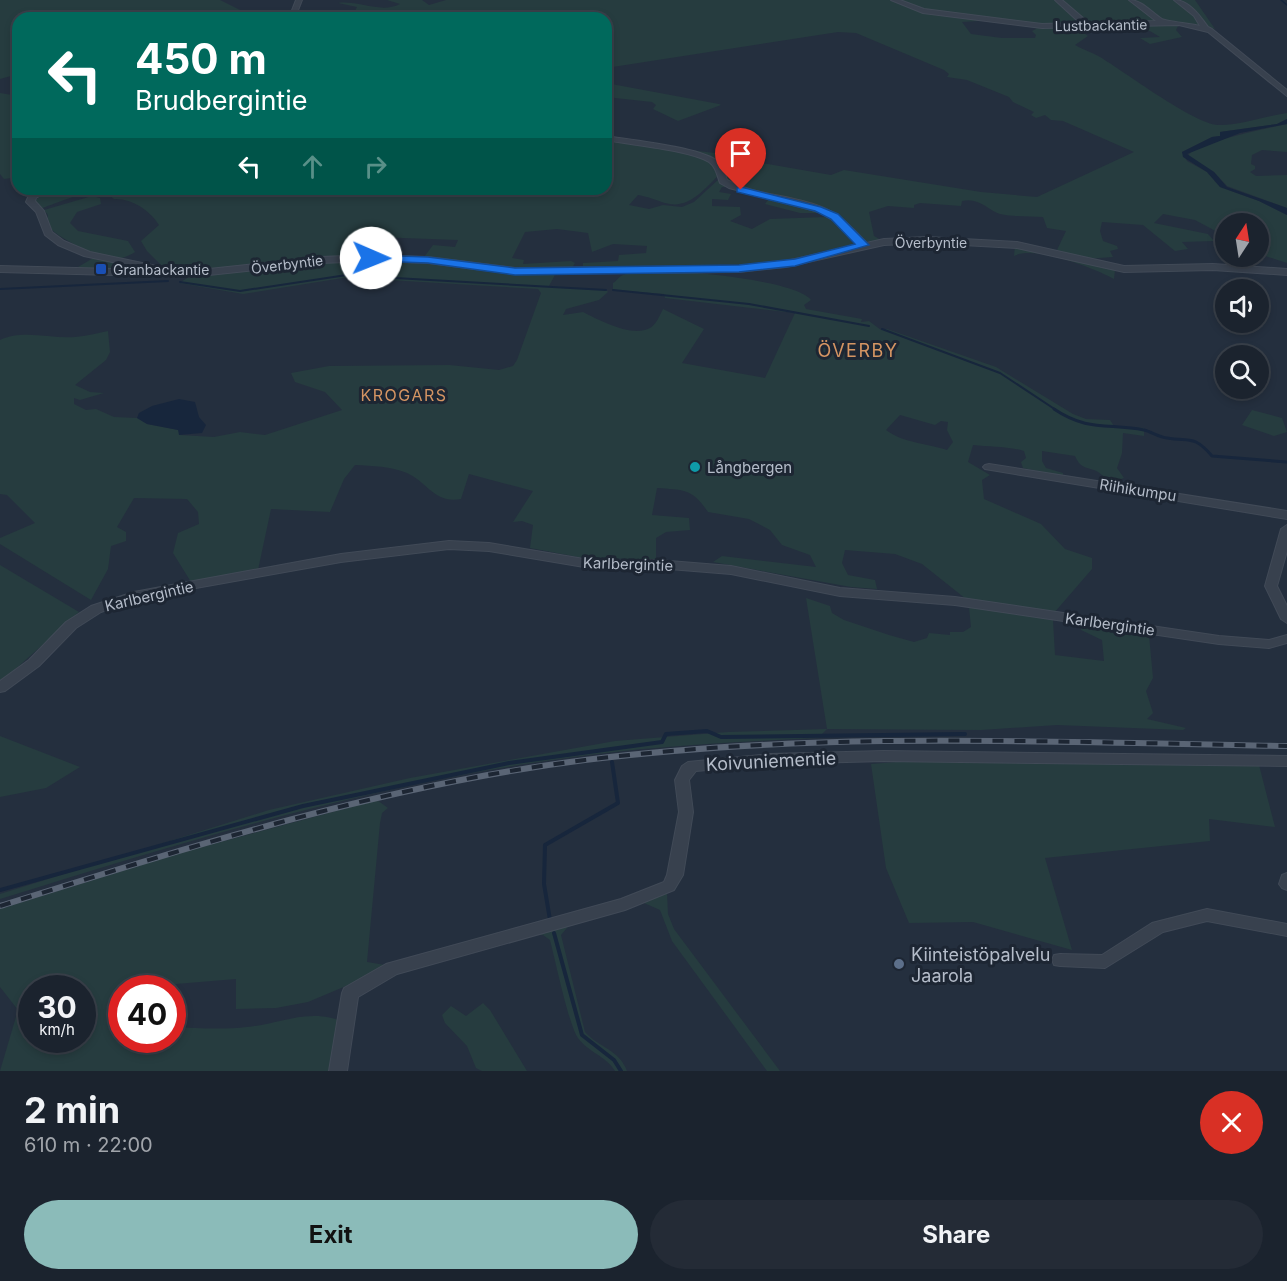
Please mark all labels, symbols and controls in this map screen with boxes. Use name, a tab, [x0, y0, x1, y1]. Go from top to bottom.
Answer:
street label: Lustbackantie	[1055, 16, 1147, 34]
text: 450 m	[135, 33, 267, 84]
icon: left	[36, 36, 114, 114]
text: Brudbergintie	[135, 84, 307, 117]
pin	[715, 128, 766, 190]
icon: arrive	[724, 137, 757, 170]
icon: left	[233, 150, 266, 183]
icon: ahead	[296, 150, 329, 183]
icon: right	[359, 150, 392, 183]
north arrow	[1215, 213, 1269, 267]
map controls	[1215, 213, 1269, 399]
position arrow	[339, 226, 403, 290]
street label: Överbyntie	[895, 234, 967, 251]
street label: Överbyntie	[250, 251, 324, 277]
place label: Granbackantie	[113, 261, 209, 278]
marker: Granbackantie	[94, 262, 108, 276]
button: sound	[1215, 279, 1269, 333]
district label: ÖVERBY	[818, 339, 898, 361]
button: search	[1215, 345, 1269, 399]
district label: KROGARS	[361, 385, 447, 405]
place label: Långbergen	[707, 458, 792, 477]
marker: Långbergen	[688, 460, 702, 474]
street label: Riihikumpu	[1098, 475, 1178, 505]
street label: Karlbergintie	[583, 553, 673, 575]
street label: Karlbergintie	[103, 577, 195, 615]
street label: Karlbergintie	[1064, 608, 1156, 640]
street label: Koivuniementie	[705, 747, 837, 775]
place label: Kiinteistöpalvelu Jaarola	[911, 944, 1050, 986]
marker: Kiinteistöpalvelu Jaarola	[892, 957, 906, 971]
speed limit sign: 40	[108, 975, 186, 1053]
text: 30	[37, 989, 77, 1025]
text: km/h	[39, 1020, 75, 1039]
text: 2 min	[24, 1088, 120, 1132]
button: close	[1200, 1091, 1263, 1154]
text: 610 m · 22:00	[24, 1133, 153, 1157]
button: Exit	[24, 1200, 638, 1269]
button: Share	[650, 1200, 1263, 1269]

